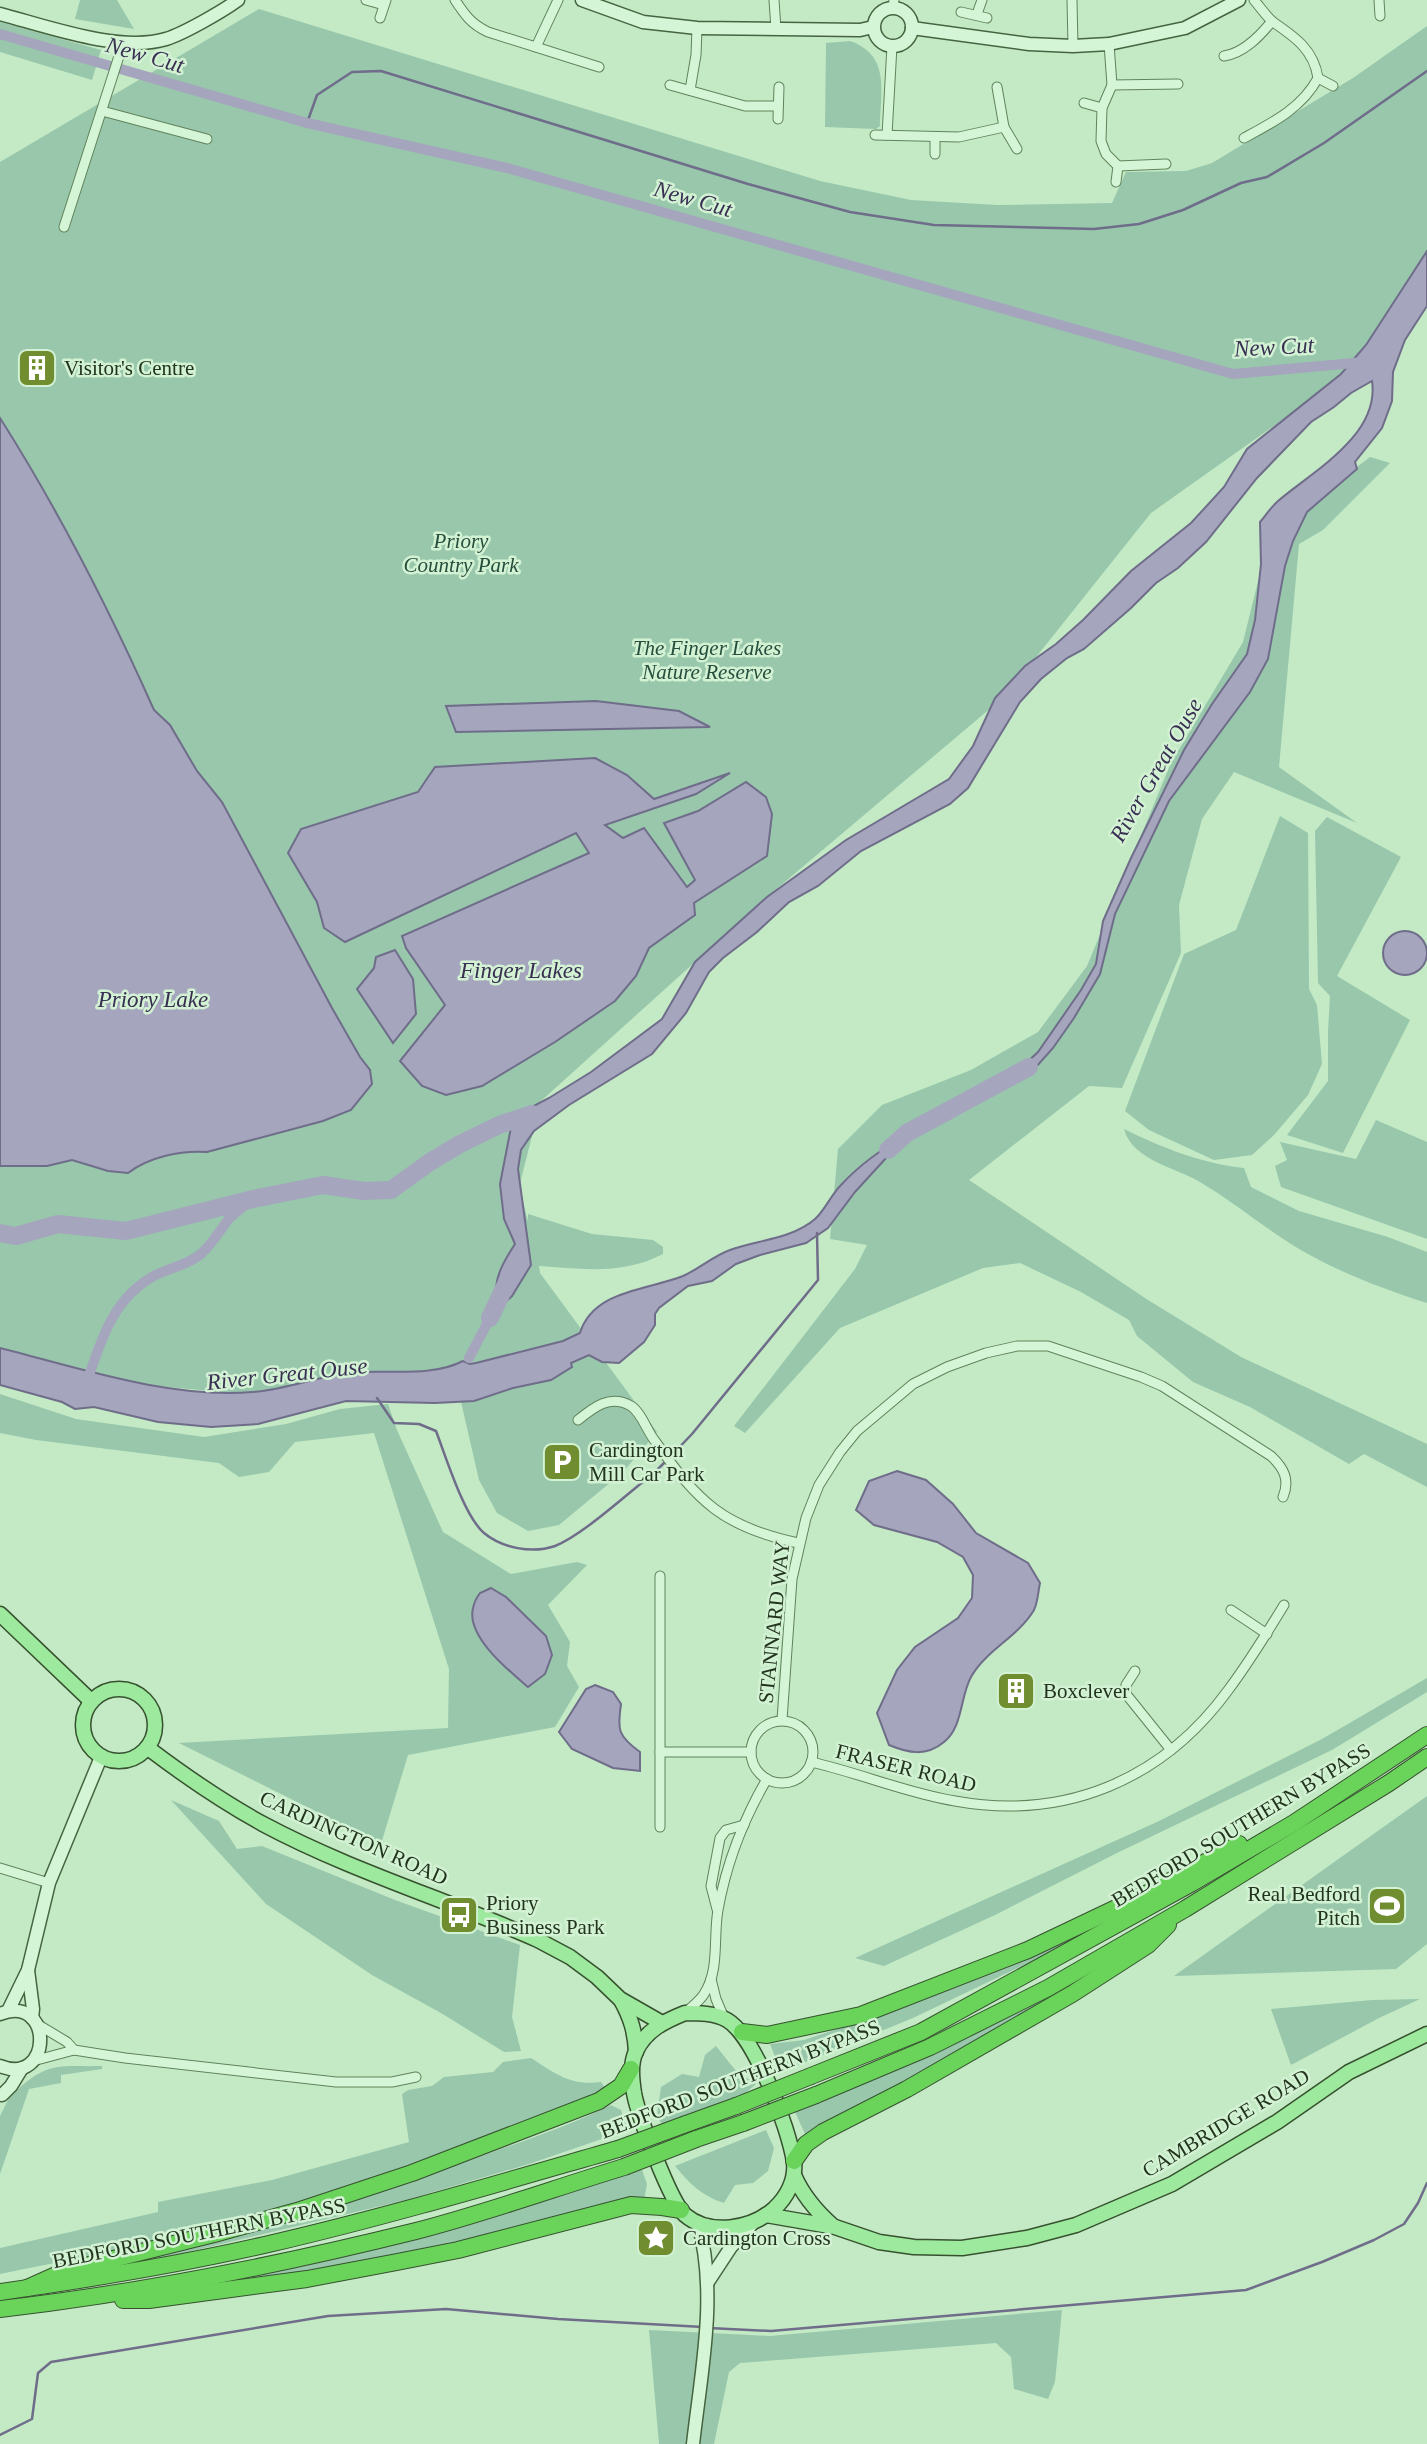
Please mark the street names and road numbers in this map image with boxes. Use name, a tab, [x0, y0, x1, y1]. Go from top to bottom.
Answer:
street label: STANNARD WAY	[754, 1539, 794, 1705]
street label: BEDFORD SOUTHERN BYPASS	[1107, 1738, 1375, 1912]
street label: FRASER ROAD	[833, 1739, 979, 1797]
street label: CARDINGTON ROAD	[256, 1786, 452, 1890]
street label: BEDFORD SOUTHERN BYPASS	[597, 2014, 883, 2144]
street label: CAMBRIDGE ROAD	[1138, 2064, 1314, 2182]
street label: BEDFORD SOUTHERN BYPASS	[50, 2193, 348, 2273]

